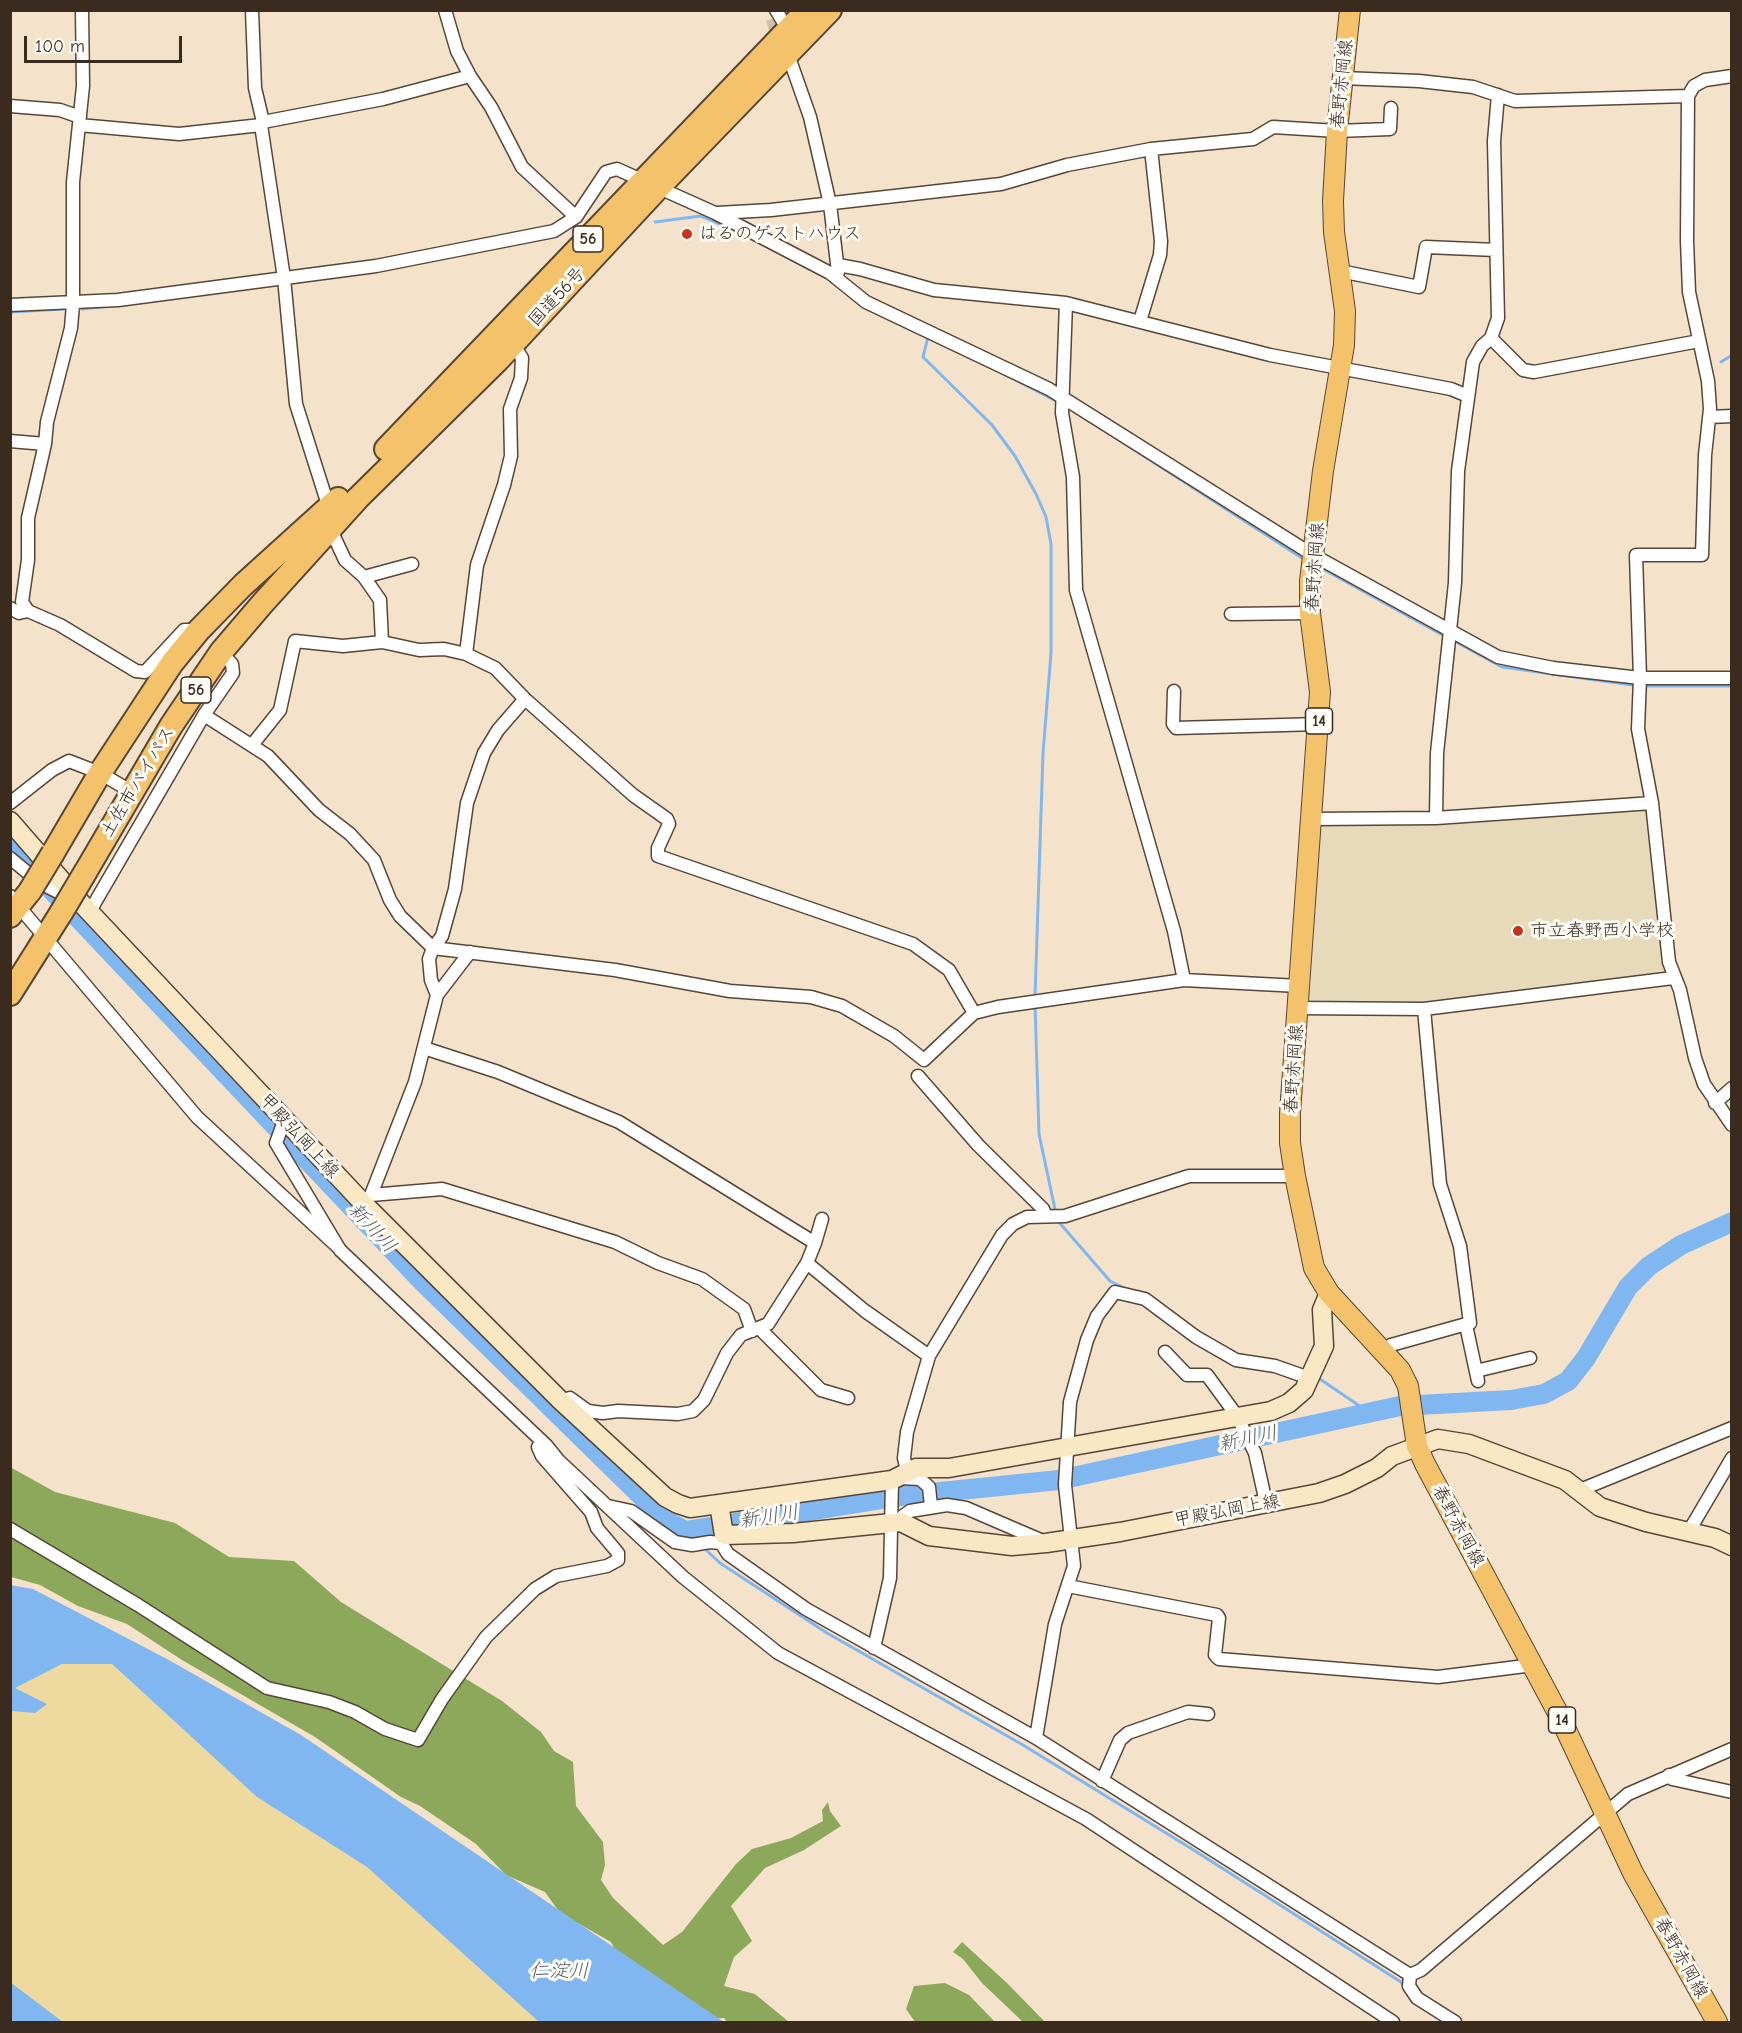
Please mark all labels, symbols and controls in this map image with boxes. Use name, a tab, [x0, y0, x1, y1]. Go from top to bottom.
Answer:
scale bar	[27, 24, 184, 62]
text: 100 m	[35, 36, 85, 57]
street label: 春野赤岡線	[1327, 38, 1357, 130]
place label: はるのゲストハウス	[699, 223, 861, 245]
road number: 56	[573, 226, 603, 252]
marker: はるのゲストハウス	[680, 227, 694, 241]
street label: 国道56号	[524, 263, 590, 331]
street label: 春野赤岡線	[1301, 521, 1329, 613]
road number: 56	[181, 677, 211, 703]
road number: 14	[1306, 708, 1332, 734]
street label: 土佐市バイパス	[96, 722, 180, 842]
place label: 市立春野西小学校	[1530, 920, 1674, 942]
marker: 市立春野西小学校	[1511, 924, 1525, 938]
street label: 春野赤岡線	[1280, 1023, 1308, 1115]
street label: 甲殿弘岡上線	[254, 1089, 344, 1183]
water label: 新川川	[343, 1198, 401, 1258]
water label: 新川川	[1216, 1421, 1280, 1457]
street label: 春野赤岡線	[1427, 1481, 1489, 1571]
street label: 甲殿弘岡上線	[1172, 1490, 1282, 1532]
water label: 新川川	[737, 1500, 801, 1534]
road number: 14	[1548, 1707, 1576, 1733]
street label: 春野赤岡線	[1650, 1913, 1712, 2003]
water label: 仁淀川	[529, 1959, 589, 1983]

